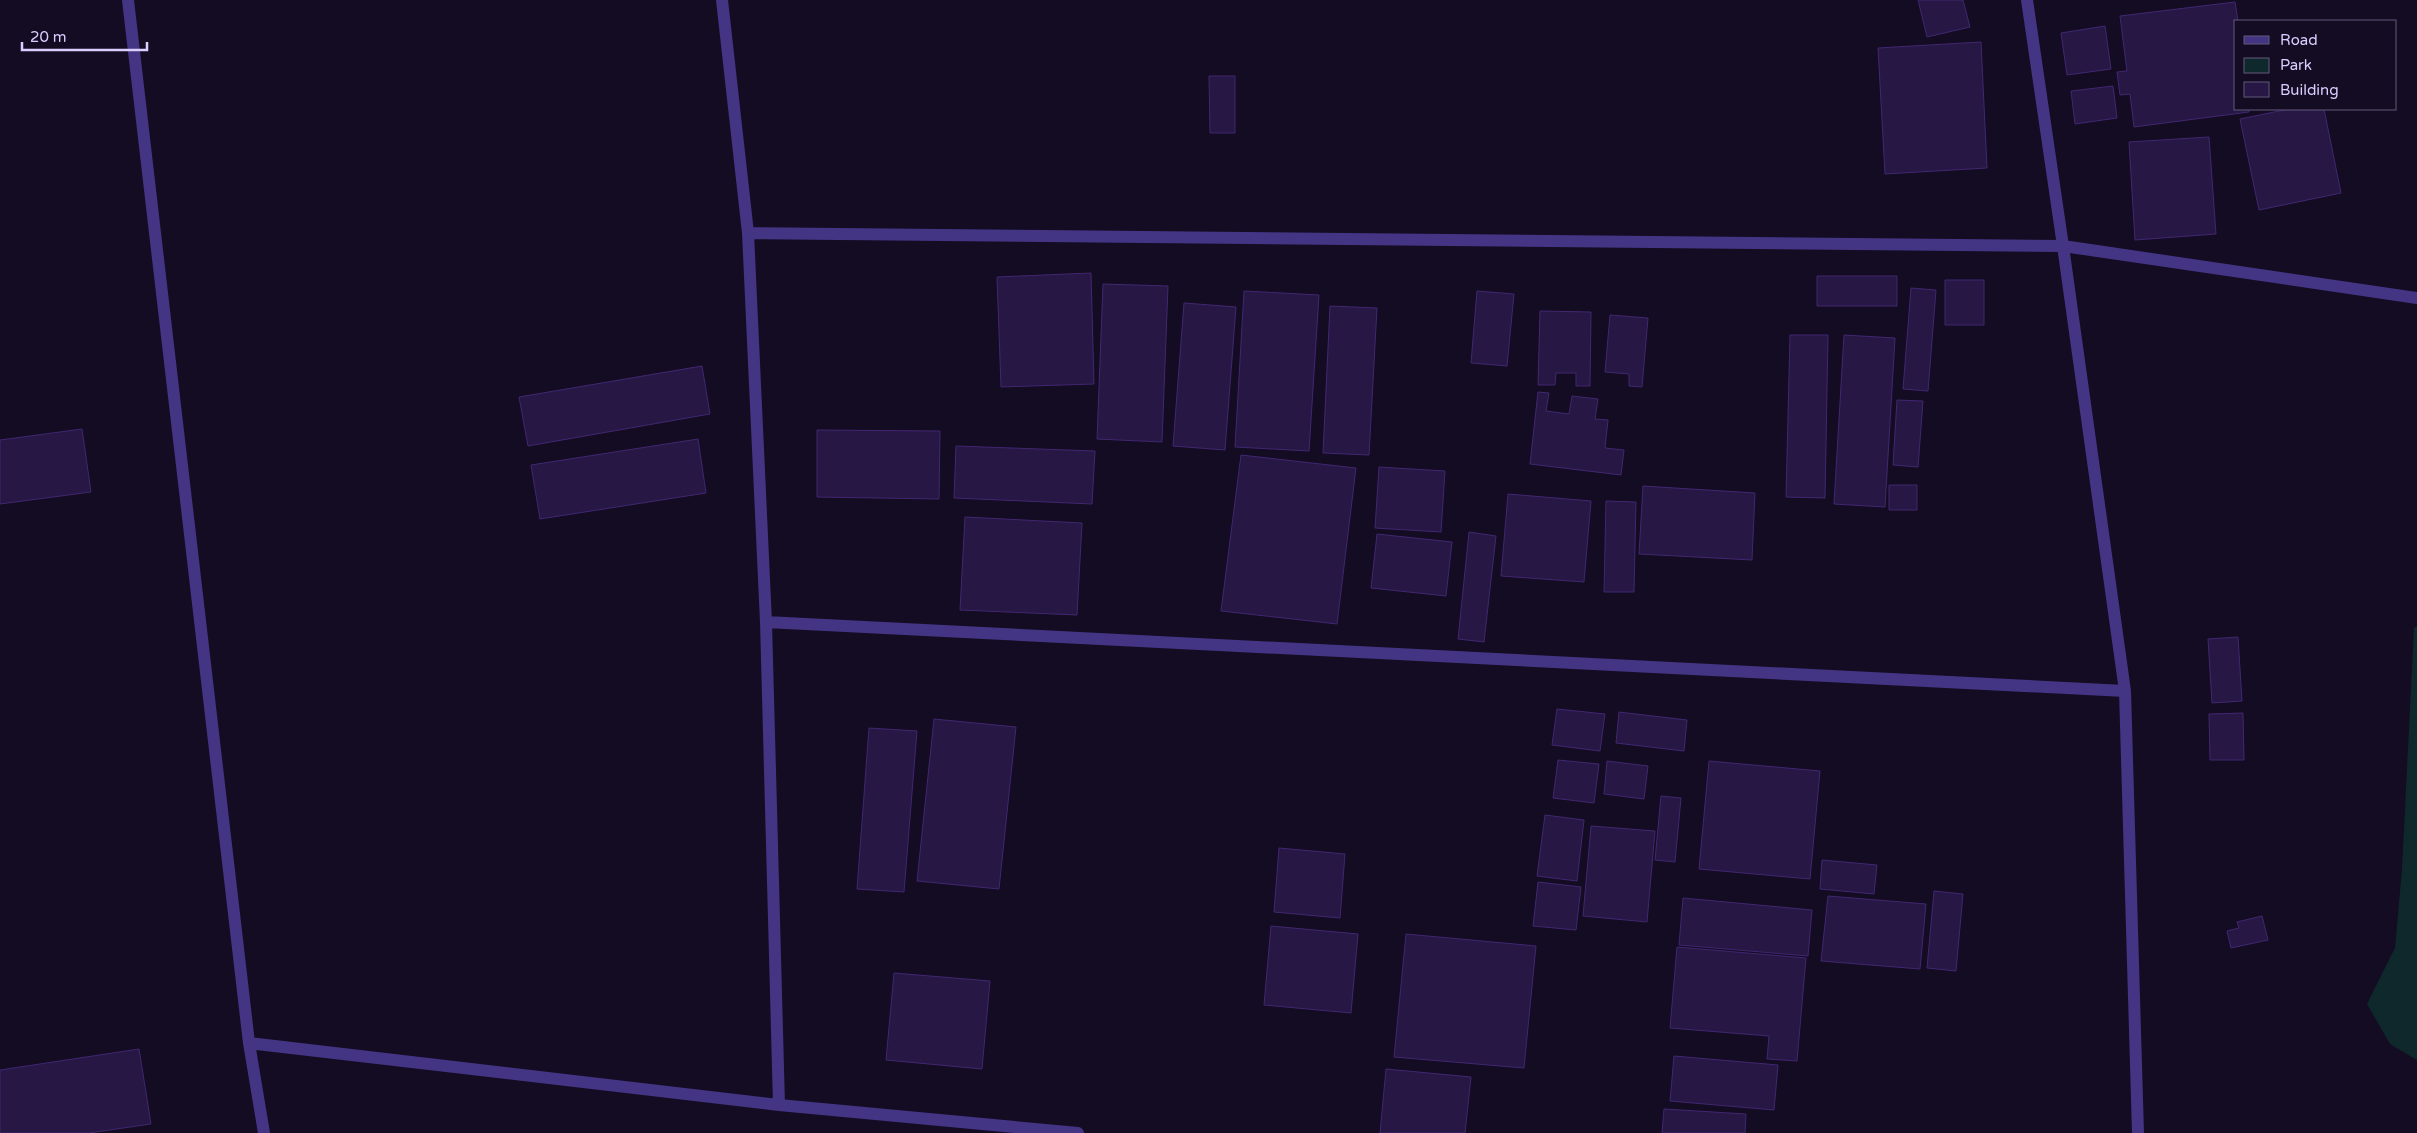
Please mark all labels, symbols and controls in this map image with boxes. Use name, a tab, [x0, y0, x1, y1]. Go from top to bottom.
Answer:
scale bar	[22, 20, 148, 52]
legend	[2234, 20, 2397, 110]
text: 20 m	[30, 28, 67, 46]
text: Road	[2280, 31, 2318, 49]
text: Park	[2280, 56, 2312, 74]
text: Building	[2280, 81, 2339, 99]

